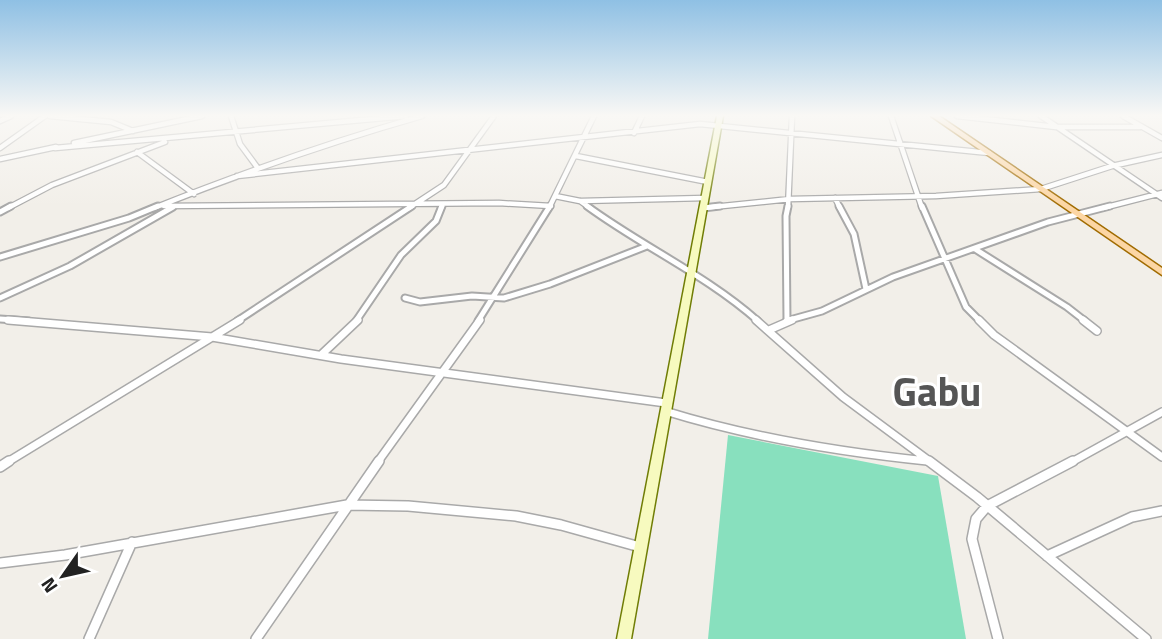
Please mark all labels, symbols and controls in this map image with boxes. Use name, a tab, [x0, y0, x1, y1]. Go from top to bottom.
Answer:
district label: Gabu	[893, 361, 981, 422]
north arrow	[28, 541, 98, 611]
text: N	[33, 572, 64, 599]

